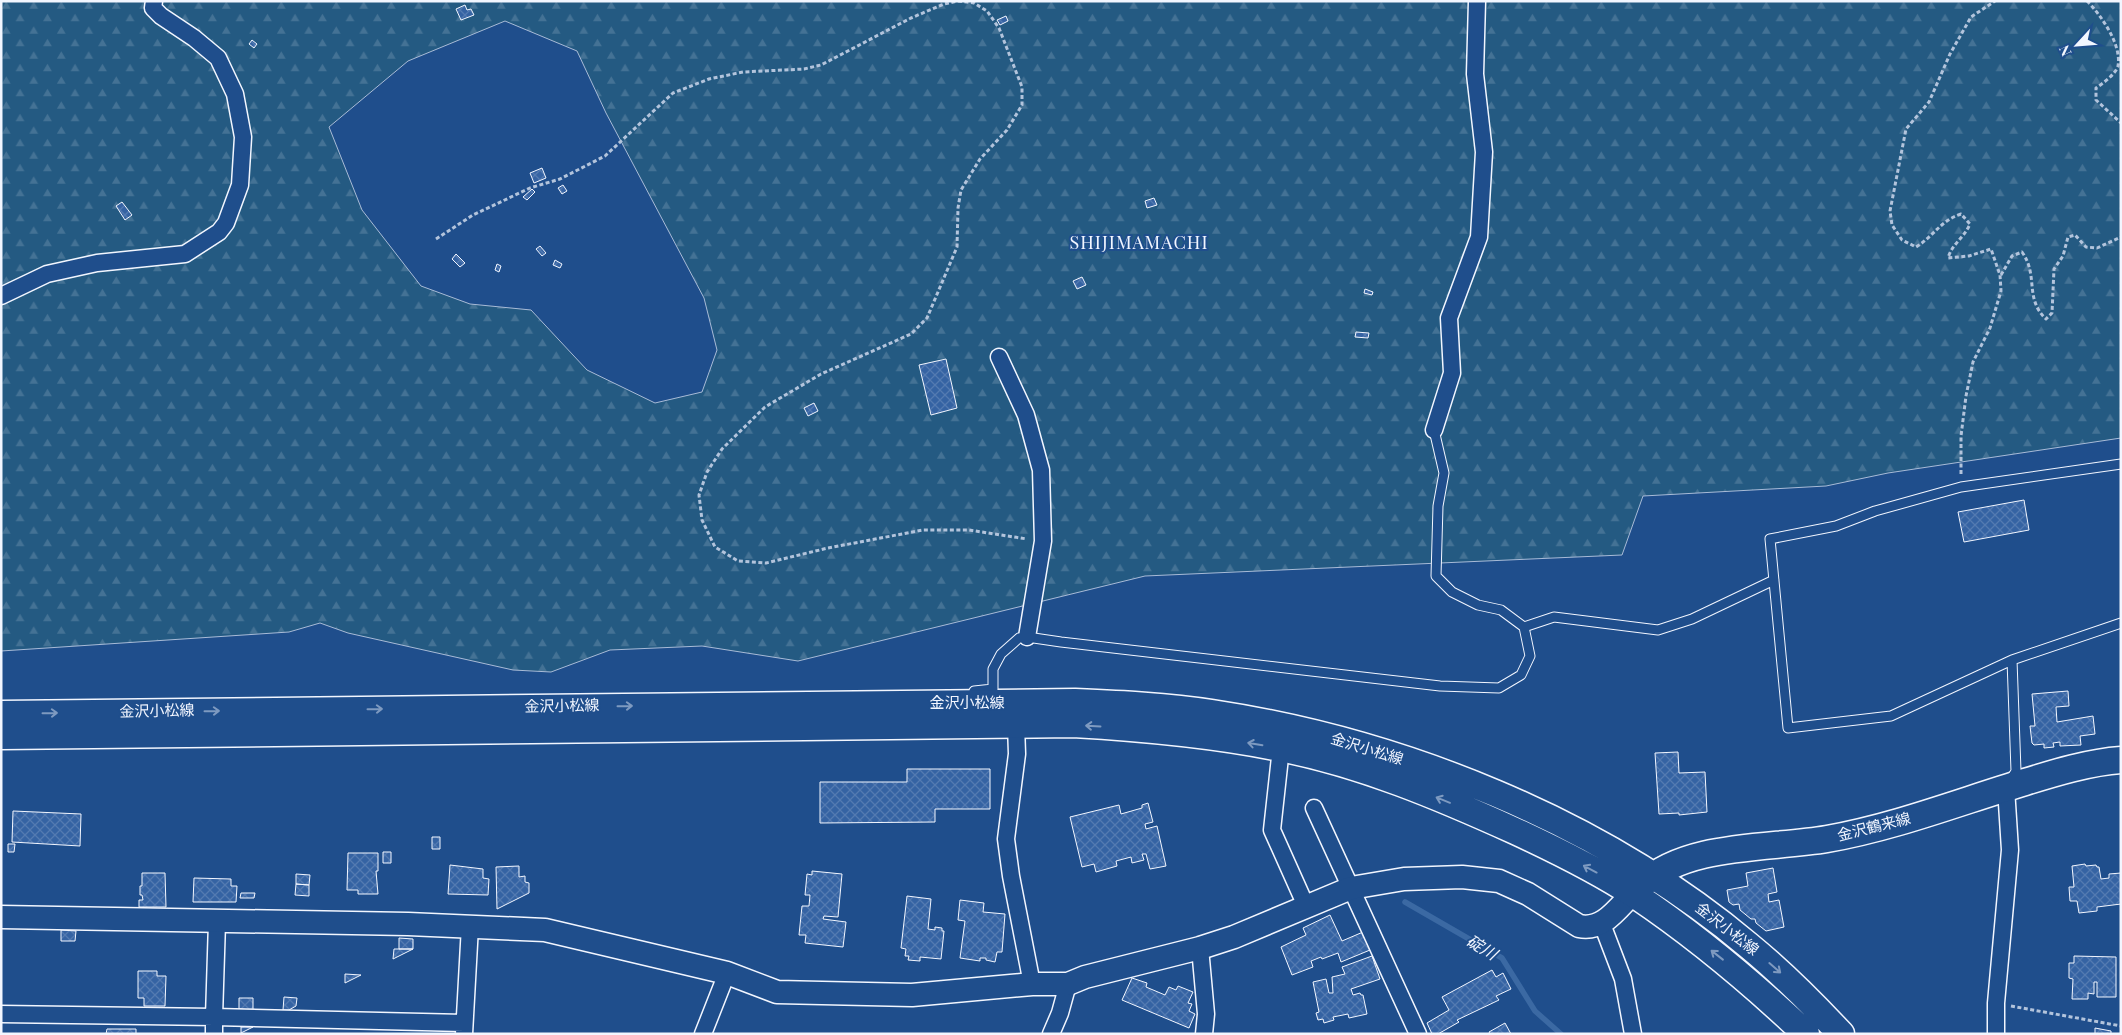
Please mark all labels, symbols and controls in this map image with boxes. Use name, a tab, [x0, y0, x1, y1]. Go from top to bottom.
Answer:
north arrow	[2052, 20, 2102, 70]
text: N	[2054, 42, 2076, 60]
district label: SHIJIMAMACHI	[1069, 230, 1209, 254]
street label: 金沢小松線	[929, 692, 1005, 712]
street label: 金沢小松線	[524, 694, 600, 716]
street label: 金沢小松線	[119, 699, 195, 721]
one-way arrow	[617, 701, 633, 710]
one-way arrow	[367, 704, 383, 713]
one-way arrow	[204, 706, 220, 715]
one-way arrow	[42, 708, 58, 718]
one-way arrow	[1086, 721, 1102, 730]
street label: 金沢小松線	[1328, 728, 1406, 769]
one-way arrow	[1247, 738, 1263, 748]
one-way arrow	[1436, 795, 1452, 804]
street label: 金沢鶴来線	[1835, 807, 1913, 845]
one-way arrow	[1583, 864, 1598, 874]
street label: 金沢小松線	[1692, 897, 1763, 959]
water label: 碇川	[1463, 929, 1503, 965]
one-way arrow	[1710, 950, 1724, 960]
one-way arrow	[1768, 962, 1781, 974]

